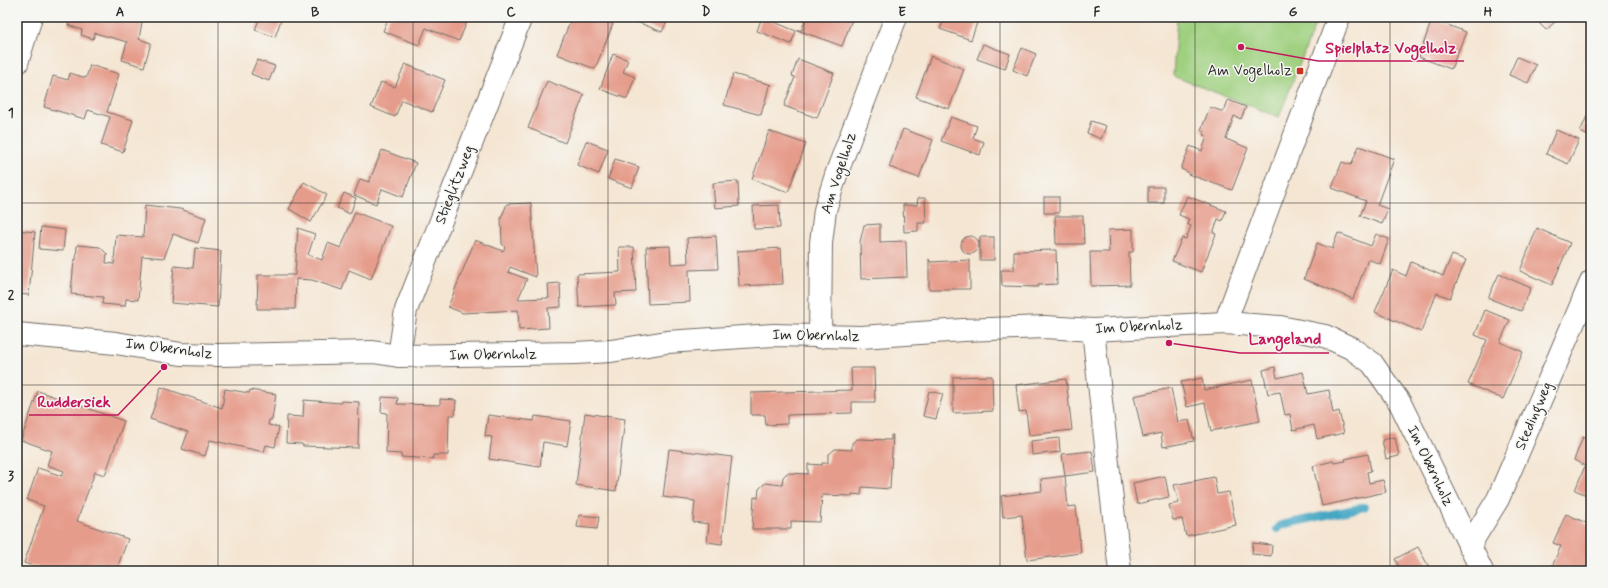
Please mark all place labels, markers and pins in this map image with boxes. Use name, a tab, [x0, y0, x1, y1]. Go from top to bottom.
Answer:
callout: Spielplatz Vogelholz	[1318, 33, 1464, 61]
place label: Am Vogelholz	[1207, 61, 1292, 82]
marker: Am Vogelholz	[1295, 66, 1305, 76]
callout: Langeland	[1240, 325, 1329, 353]
callout: Ruddersiek	[29, 387, 118, 415]

